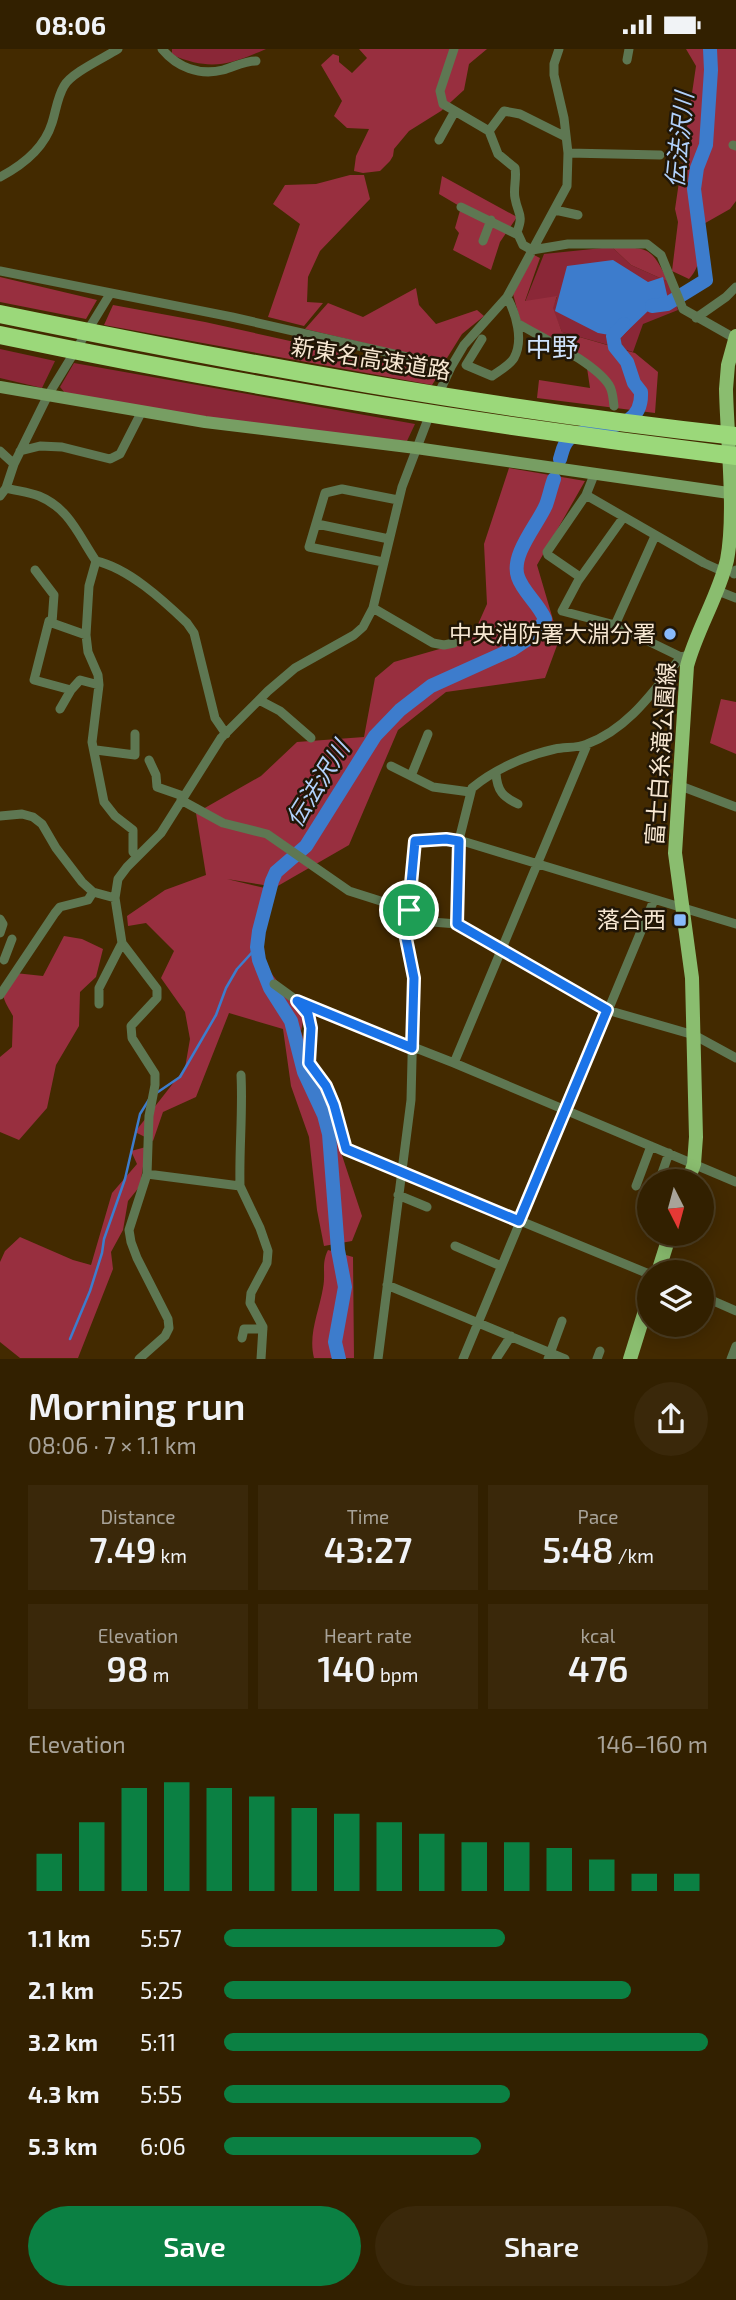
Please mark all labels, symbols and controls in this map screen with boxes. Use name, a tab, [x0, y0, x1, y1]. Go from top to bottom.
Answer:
text: 08:06	[35, 9, 106, 40]
water label: 伝法沢川	[659, 88, 698, 189]
district label: 中野	[526, 331, 578, 362]
street label: 新東名高速道路	[289, 332, 453, 384]
place label: 中央消防署大淵分署	[449, 619, 656, 647]
marker: 中央消防署大淵分署	[662, 626, 678, 642]
street label: 富士白糸滝公園線	[640, 661, 680, 847]
water label: 伝法沢川	[279, 732, 356, 832]
pin	[379, 880, 439, 940]
icon: arrive	[390, 891, 428, 929]
place label: 落合西	[597, 905, 666, 933]
marker: 落合西	[672, 912, 688, 928]
north arrow	[637, 1169, 714, 1246]
map controls	[637, 1169, 714, 1337]
button: layers	[637, 1260, 714, 1337]
text: Morning run	[28, 1382, 246, 1428]
button: share	[634, 1382, 708, 1456]
text: 08:06 · 7 × 1.1 km	[28, 1431, 197, 1459]
text: Distance	[100, 1505, 176, 1528]
text: Time	[347, 1505, 389, 1528]
text: Pace	[578, 1505, 618, 1528]
text: 7.49	[89, 1528, 156, 1570]
text: 43:27	[324, 1528, 412, 1570]
text: 5:48	[542, 1528, 613, 1570]
text: km	[156, 1544, 187, 1567]
text: /km	[613, 1544, 654, 1567]
text: Elevation	[98, 1624, 178, 1647]
text: Heart rate	[324, 1624, 412, 1647]
text: kcal	[581, 1624, 615, 1647]
text: 98	[107, 1647, 149, 1689]
text: 140	[317, 1647, 376, 1689]
text: 476	[568, 1647, 628, 1689]
text: m	[149, 1663, 169, 1686]
text: bpm	[376, 1663, 419, 1686]
text: Elevation	[28, 1730, 126, 1758]
text: 146–160 m	[597, 1730, 708, 1758]
text: 1.1 km	[28, 1924, 91, 1952]
text: 5:57	[140, 1924, 182, 1952]
text: 2.1 km	[28, 1976, 94, 2004]
text: 5:25	[140, 1976, 183, 2004]
text: 3.2 km	[28, 2028, 98, 2056]
text: 5:11	[140, 2028, 176, 2056]
text: 4.3 km	[28, 2080, 99, 2108]
text: 5:55	[140, 2080, 182, 2108]
text: 5.3 km	[28, 2132, 97, 2160]
text: 6:06	[140, 2132, 186, 2160]
button: Save	[28, 2206, 361, 2286]
button: Share	[375, 2206, 708, 2286]

